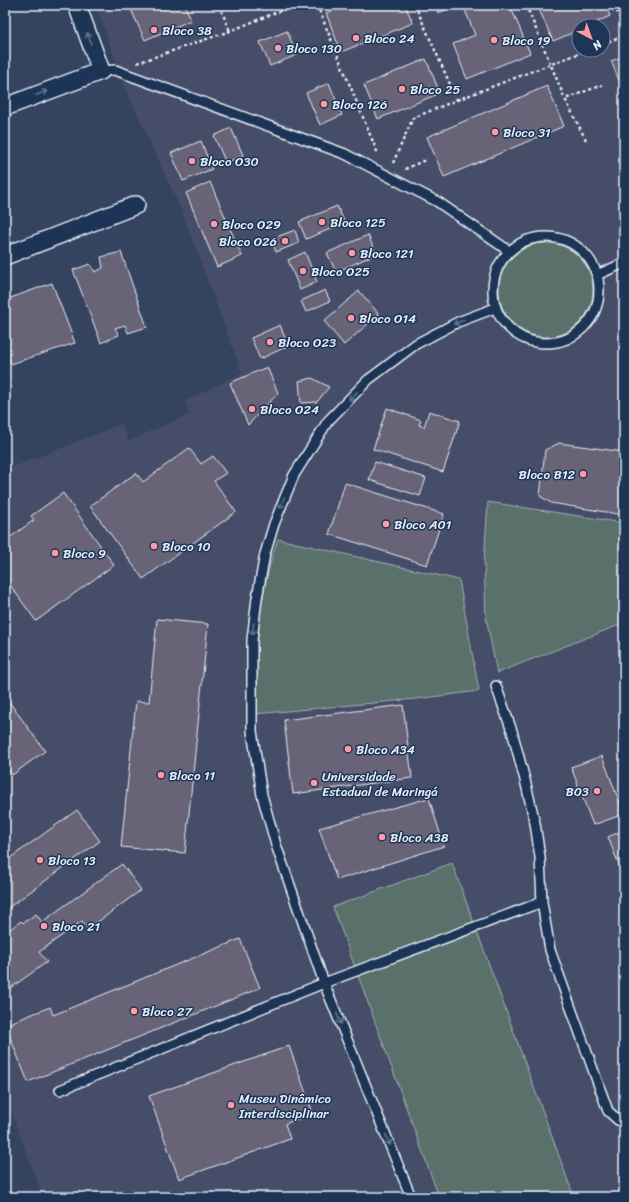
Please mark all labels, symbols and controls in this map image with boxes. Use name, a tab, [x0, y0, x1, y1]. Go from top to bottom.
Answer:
north arrow	[571, 18, 611, 58]
place label: Bloco 38	[162, 19, 212, 42]
marker: Bloco 38	[149, 25, 159, 35]
place label: Bloco 24	[364, 27, 415, 50]
place label: Bloco 19	[502, 29, 551, 52]
one-way arrow	[85, 33, 93, 45]
marker: Bloco 24	[351, 33, 361, 43]
marker: Bloco 19	[489, 35, 499, 45]
text: N	[588, 35, 607, 55]
place label: Bloco 130	[286, 37, 342, 60]
marker: Bloco 130	[273, 43, 283, 53]
place label: Bloco 25	[410, 78, 460, 101]
marker: Bloco 25	[397, 84, 407, 94]
one-way arrow	[35, 89, 47, 97]
place label: Bloco 126	[332, 93, 387, 116]
marker: Bloco 126	[319, 99, 329, 109]
place label: Bloco 31	[503, 121, 551, 144]
marker: Bloco 31	[490, 127, 500, 137]
place label: Bloco O30	[200, 150, 259, 173]
marker: Bloco O30	[187, 156, 197, 166]
place label: Bloco 125	[330, 211, 386, 234]
place label: Bloco O29	[222, 213, 281, 236]
marker: Bloco 125	[317, 217, 327, 227]
marker: Bloco O29	[209, 219, 219, 229]
place label: Bloco O26	[219, 230, 277, 253]
marker: Bloco O26	[280, 236, 290, 246]
place label: Bloco 121	[360, 242, 414, 265]
marker: Bloco 121	[347, 248, 357, 258]
place label: Bloco O25	[311, 260, 370, 283]
marker: Bloco O25	[298, 266, 308, 276]
place label: Bloco O14	[359, 307, 416, 330]
marker: Bloco O14	[346, 313, 356, 323]
one-way arrow	[453, 319, 465, 326]
place label: Bloco O23	[278, 331, 336, 354]
marker: Bloco O23	[265, 337, 275, 347]
one-way arrow	[348, 391, 358, 401]
place label: Bloco O24	[260, 398, 319, 421]
marker: Bloco O24	[247, 404, 257, 414]
place label: Bloco B12	[519, 463, 575, 486]
marker: Bloco B12	[578, 469, 588, 479]
one-way arrow	[278, 497, 286, 509]
place label: Bloco A01	[394, 513, 452, 536]
marker: Bloco A01	[381, 519, 391, 529]
place label: Bloco 10	[162, 535, 211, 558]
marker: Bloco 10	[149, 541, 159, 551]
place label: Bloco 9	[63, 542, 106, 565]
marker: Bloco 9	[50, 548, 60, 558]
one-way arrow	[250, 623, 257, 636]
place label: Bloco A34	[356, 738, 415, 761]
marker: Bloco A34	[343, 744, 353, 754]
place label: Bloco 11	[169, 764, 216, 787]
place label: Universidade Estadual de Maringá	[322, 765, 438, 803]
marker: Bloco 11	[156, 770, 166, 780]
marker: Universidade Estadual de Maringá	[309, 778, 319, 788]
place label: B03	[565, 780, 589, 803]
marker: B03	[592, 786, 602, 796]
place label: Bloco A38	[390, 826, 449, 849]
marker: Bloco A38	[377, 832, 387, 842]
place label: Bloco 13	[48, 849, 96, 872]
marker: Bloco 13	[35, 855, 45, 865]
place label: Bloco 21	[52, 915, 100, 938]
marker: Bloco 21	[39, 921, 49, 931]
place label: Bloco 27	[142, 1000, 193, 1023]
marker: Bloco 27	[129, 1006, 139, 1016]
one-way arrow	[336, 1013, 343, 1025]
place label: Museu Dinâmico Interdisciplinar	[238, 1087, 332, 1125]
marker: Museu Dinâmico Interdisciplinar	[226, 1100, 236, 1110]
one-way arrow	[385, 1133, 393, 1145]

